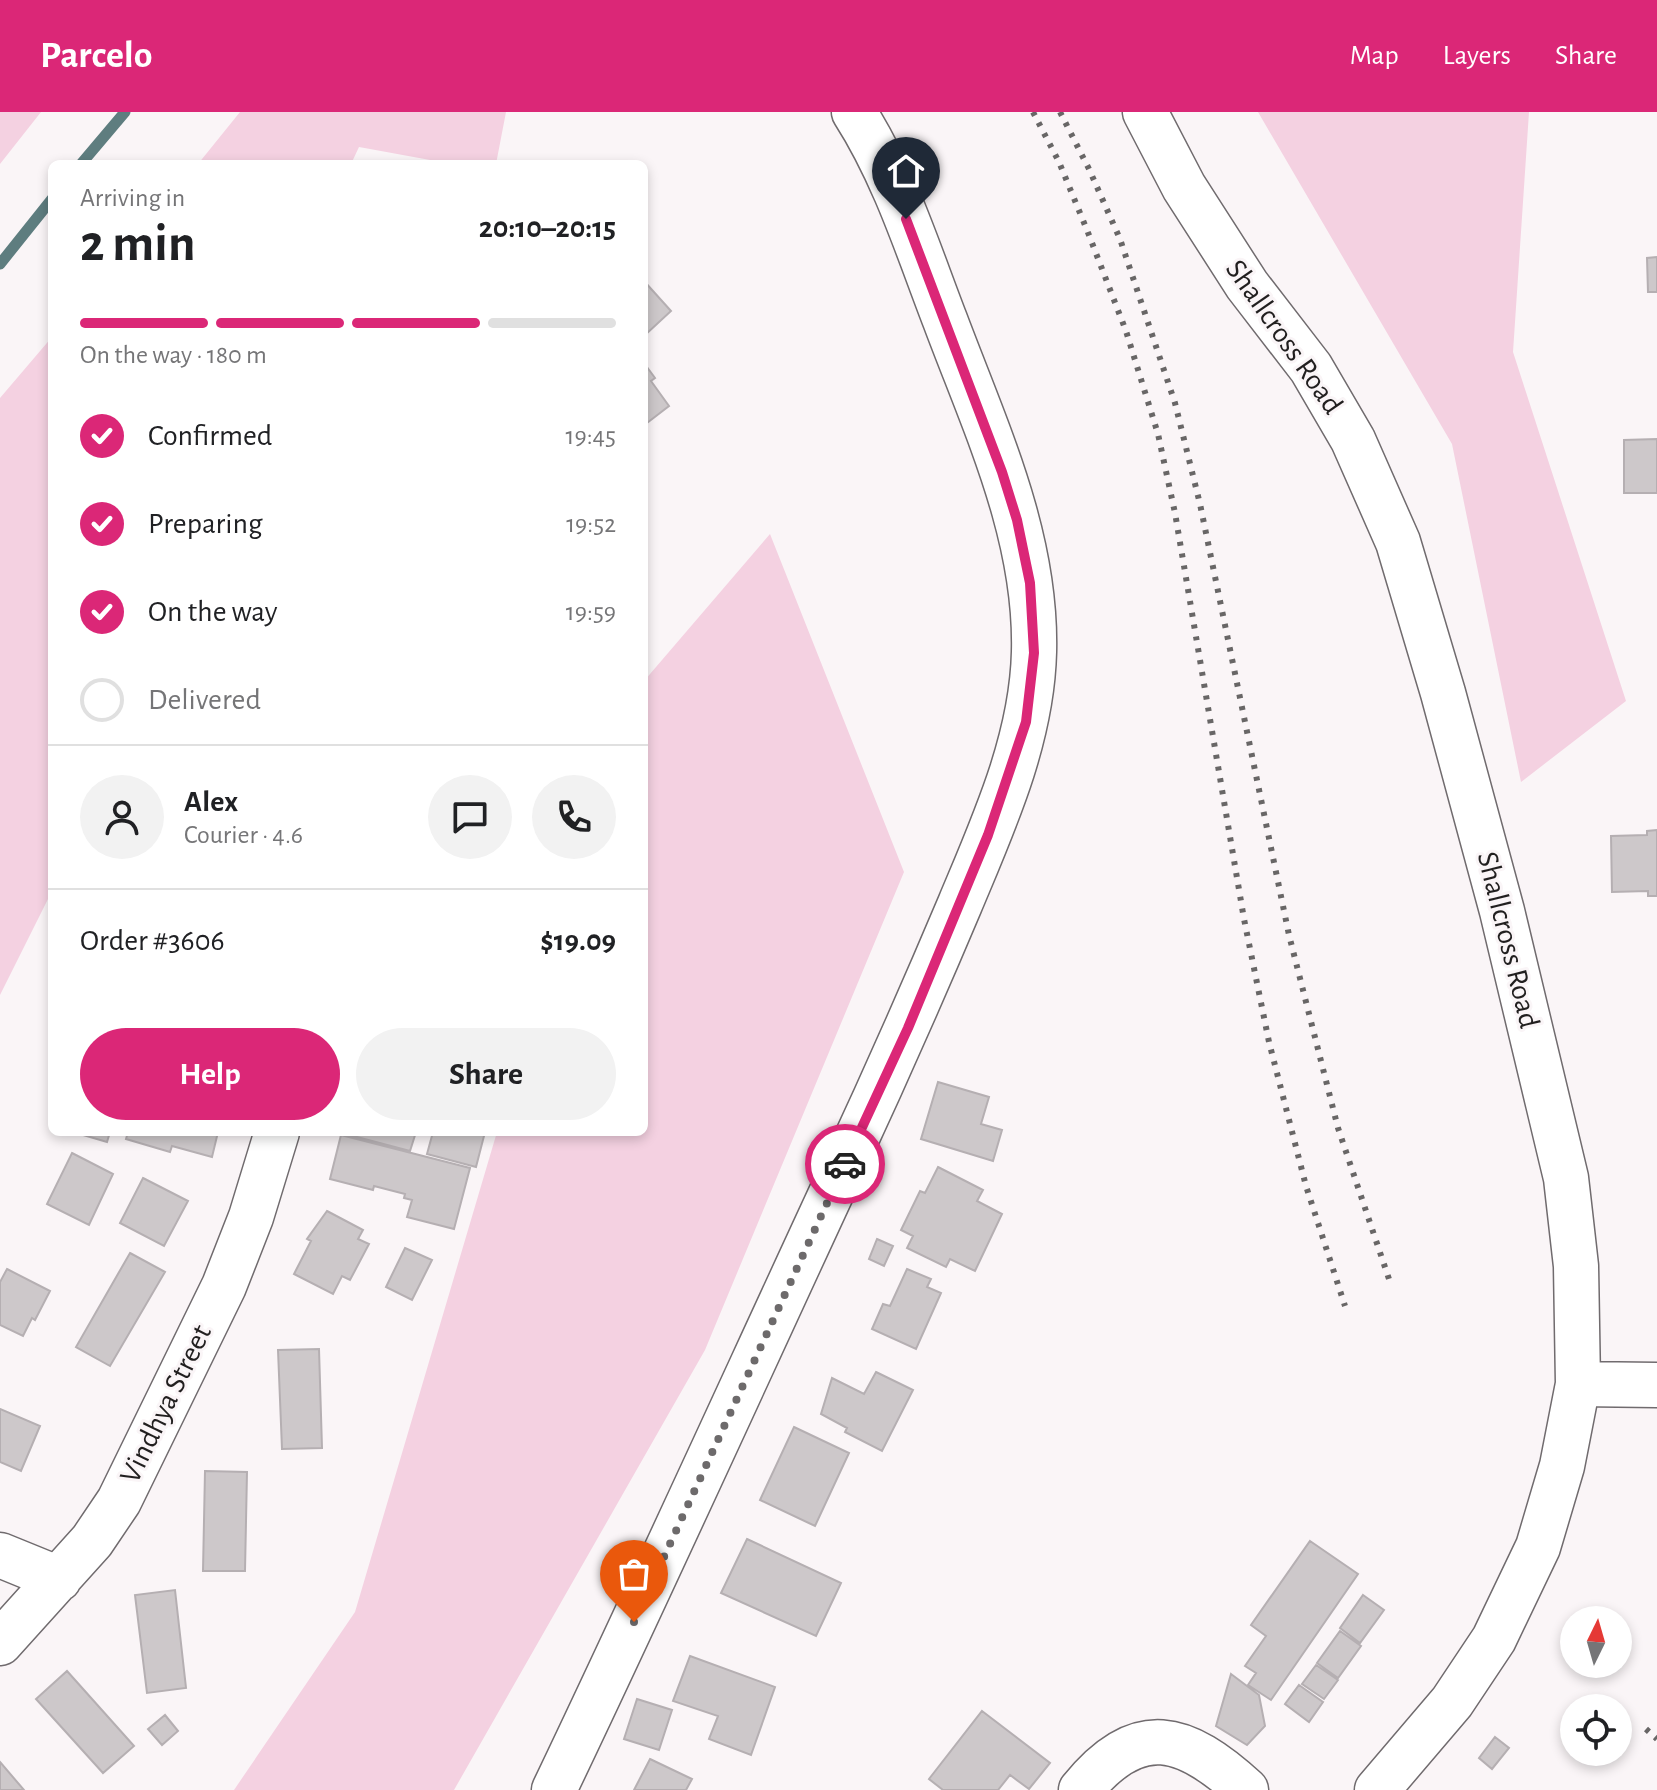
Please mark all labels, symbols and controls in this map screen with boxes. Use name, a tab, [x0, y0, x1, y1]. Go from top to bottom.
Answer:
text: Parcelo	[40, 37, 153, 75]
text: Map	[1350, 42, 1399, 70]
text: Layers	[1443, 42, 1511, 70]
text: Share	[1555, 42, 1617, 70]
pin	[872, 137, 940, 219]
icon: home	[884, 149, 928, 193]
text: Arriving in	[80, 185, 185, 211]
text: 20:10–20:15	[479, 213, 616, 243]
text: 2 min	[80, 218, 195, 270]
street label: Shallcross Road	[1220, 254, 1348, 420]
text: On the way · 180 m	[80, 342, 267, 368]
icon: check	[80, 414, 124, 458]
text: Confirmed	[148, 421, 272, 451]
text: 19:45	[566, 423, 616, 449]
icon: check	[80, 502, 124, 546]
text: Preparing	[148, 509, 263, 539]
text: 19:52	[566, 511, 616, 537]
icon: check	[80, 590, 124, 634]
text: On the way	[148, 597, 277, 627]
text: 19:59	[566, 599, 616, 625]
text: Delivered	[148, 685, 261, 715]
button: person	[80, 775, 164, 859]
button: chat	[428, 775, 512, 859]
button: phone	[532, 775, 616, 859]
text: Alex	[184, 787, 238, 817]
text: Courier · 4.6	[184, 822, 303, 848]
street label: Shallcross Road	[1472, 849, 1544, 1031]
text: Order #3606	[80, 926, 225, 956]
text: $19.09	[540, 926, 616, 956]
button: Help	[80, 1028, 340, 1120]
button: Share	[356, 1028, 616, 1120]
courier	[805, 1124, 885, 1204]
icon: car	[823, 1142, 867, 1186]
street label: Vindhya Street	[115, 1320, 217, 1488]
pin	[600, 1540, 668, 1622]
icon: bag	[612, 1552, 656, 1596]
north arrow	[1560, 1606, 1632, 1678]
map controls	[1560, 1606, 1632, 1766]
button: locate	[1560, 1694, 1632, 1766]

